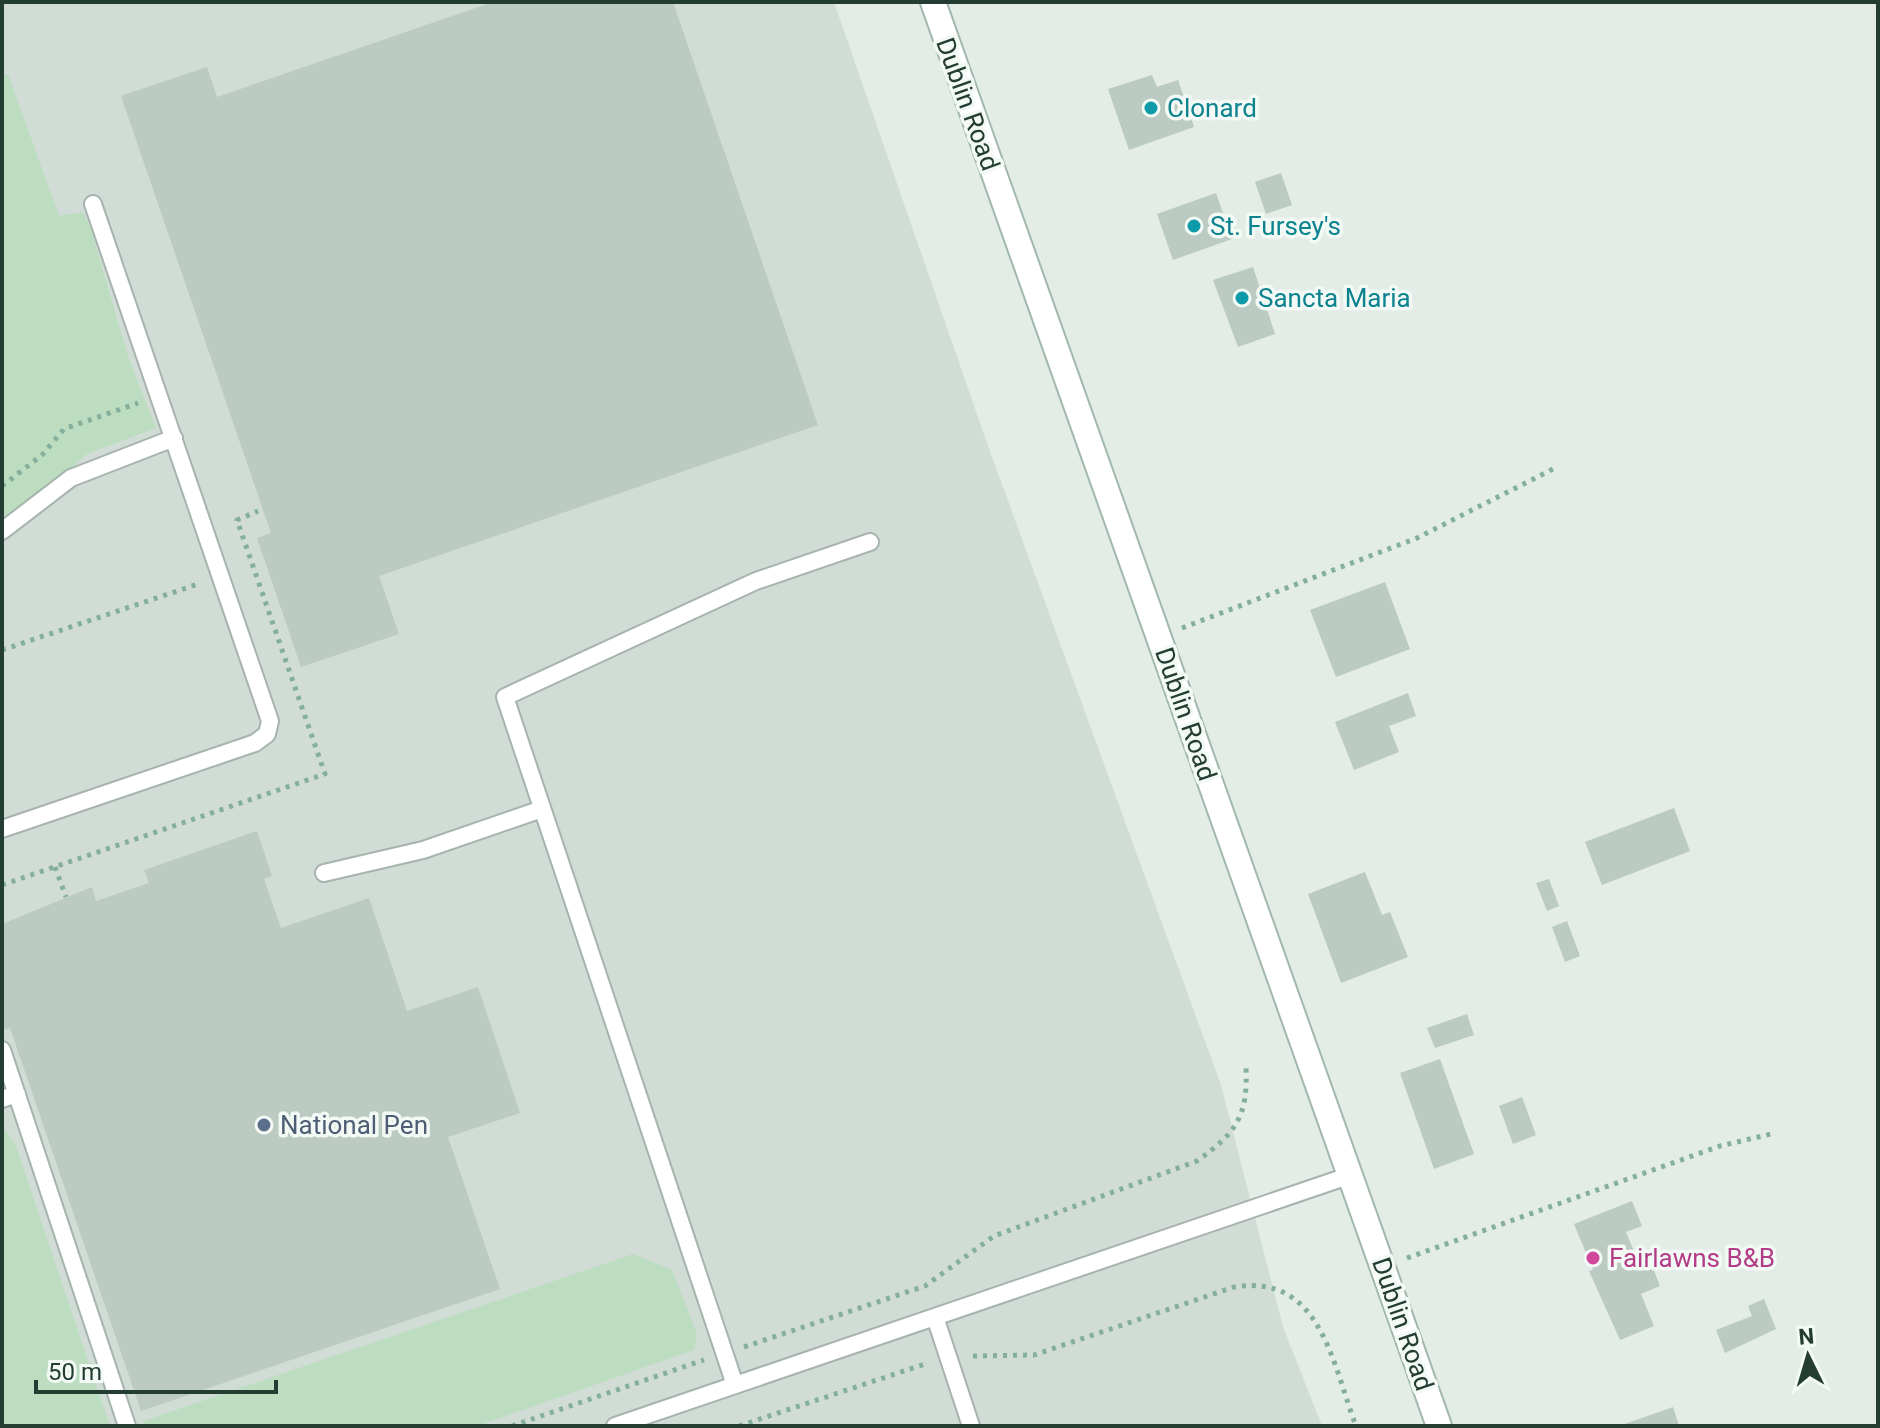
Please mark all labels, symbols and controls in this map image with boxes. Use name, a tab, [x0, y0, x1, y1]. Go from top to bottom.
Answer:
street label: Dublin Road	[930, 34, 1006, 174]
place label: Clonard	[1167, 93, 1257, 123]
marker: Clonard	[1142, 99, 1160, 117]
place label: St. Fursey's	[1210, 211, 1341, 241]
marker: St. Fursey's	[1185, 217, 1203, 235]
place label: Sancta Maria	[1258, 283, 1411, 313]
marker: Sancta Maria	[1233, 289, 1251, 307]
street label: Dublin Road	[1149, 643, 1223, 785]
place label: National Pen	[280, 1110, 428, 1140]
marker: National Pen	[255, 1116, 273, 1134]
place label: Fairlawns B&B	[1609, 1243, 1775, 1273]
marker: Fairlawns B&B	[1584, 1249, 1602, 1267]
street label: Dublin Road	[1366, 1253, 1440, 1395]
north arrow	[1768, 1316, 1848, 1396]
text: N	[1797, 1323, 1815, 1350]
scale bar	[36, 1344, 276, 1394]
text: 50 m	[48, 1358, 102, 1386]

